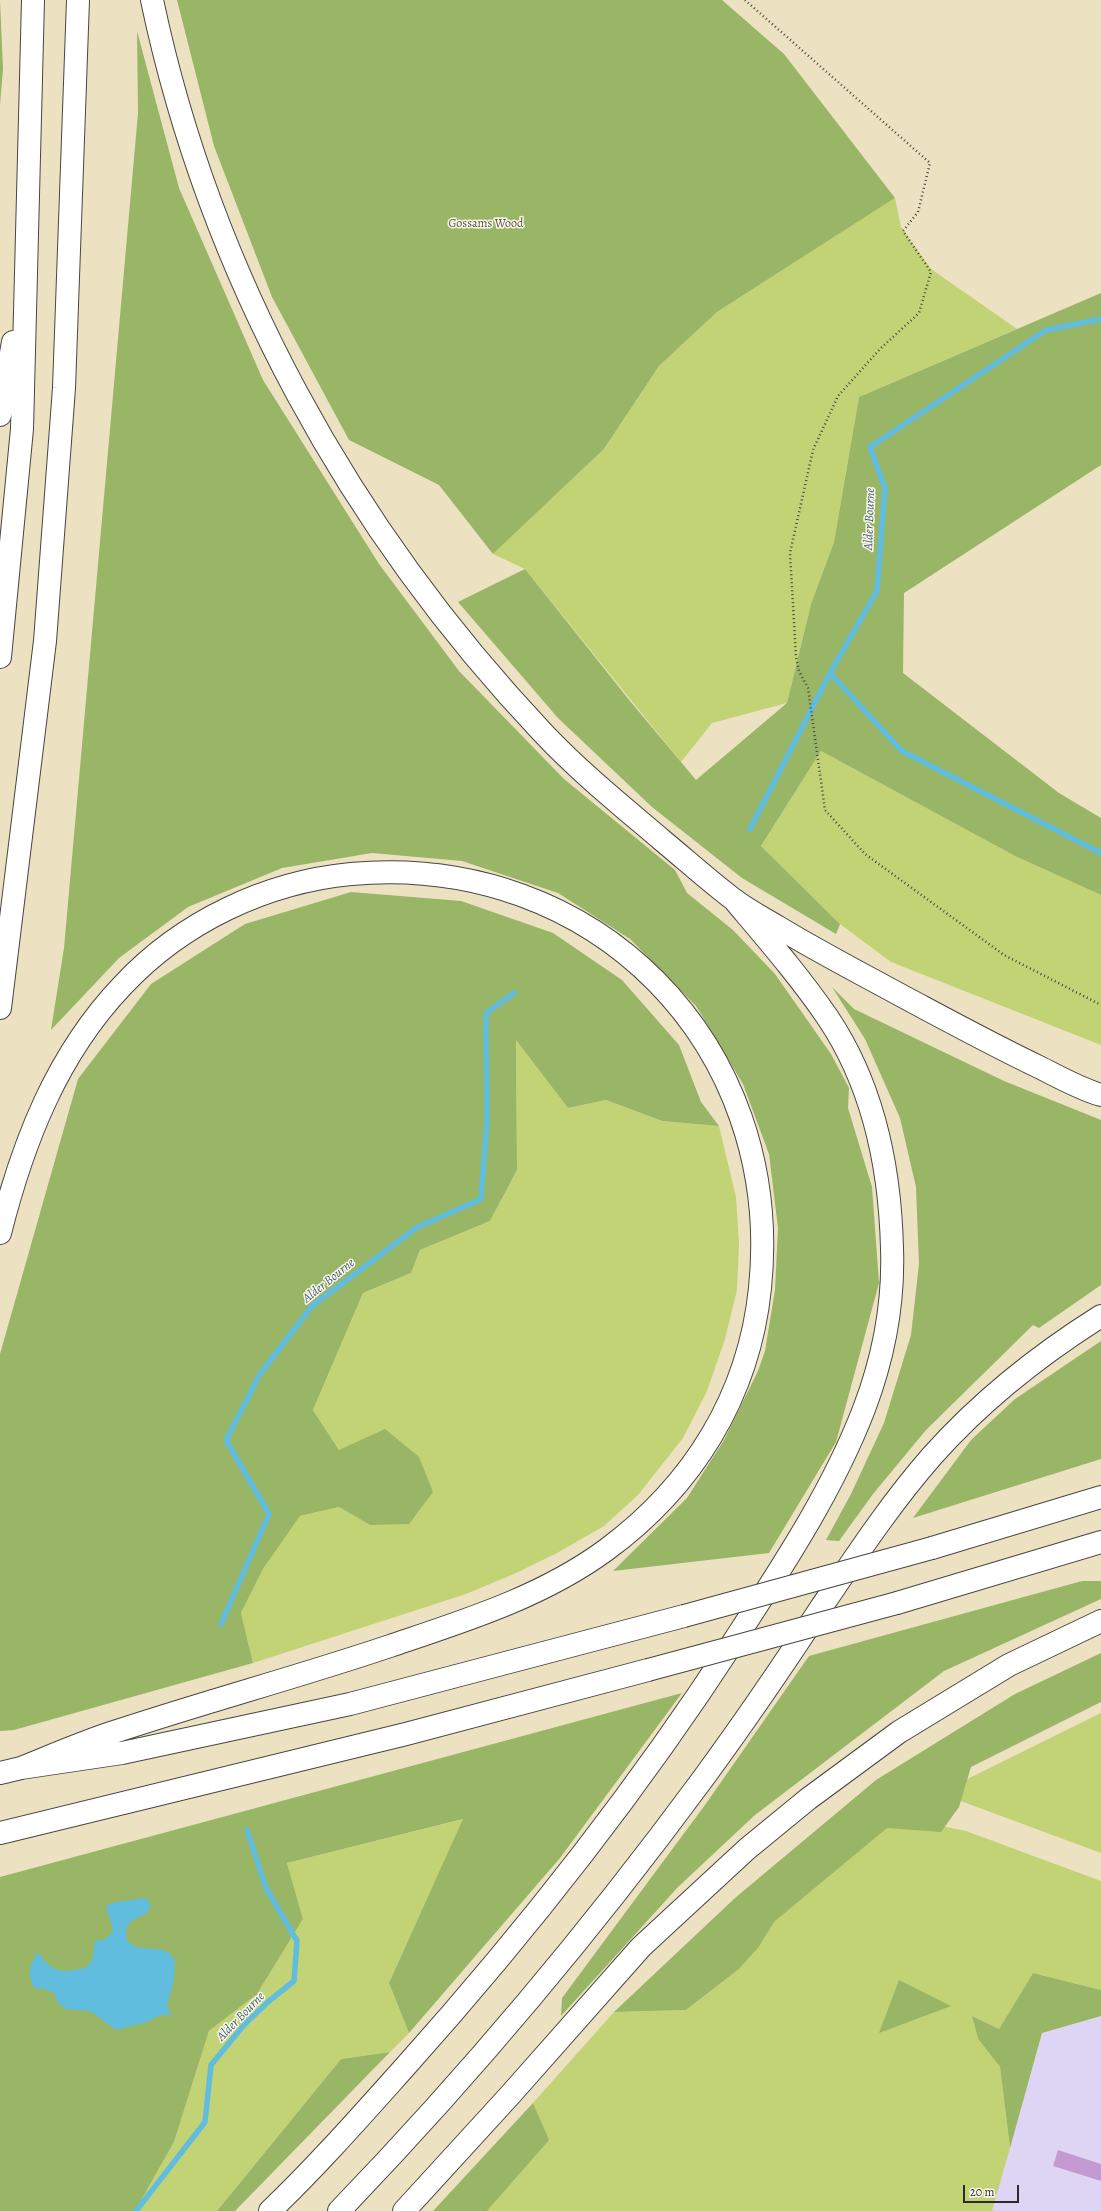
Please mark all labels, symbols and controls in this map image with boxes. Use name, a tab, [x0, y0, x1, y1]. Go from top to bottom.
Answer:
park label: Gossams Wood	[449, 217, 523, 231]
water label: Alder Bourne	[861, 488, 879, 550]
water label: Alder Bourne	[300, 1255, 358, 1307]
water label: Alder Bourne	[214, 1989, 268, 2045]
scale bar	[965, 2177, 1021, 2203]
text: 20 m	[970, 2184, 994, 2200]

